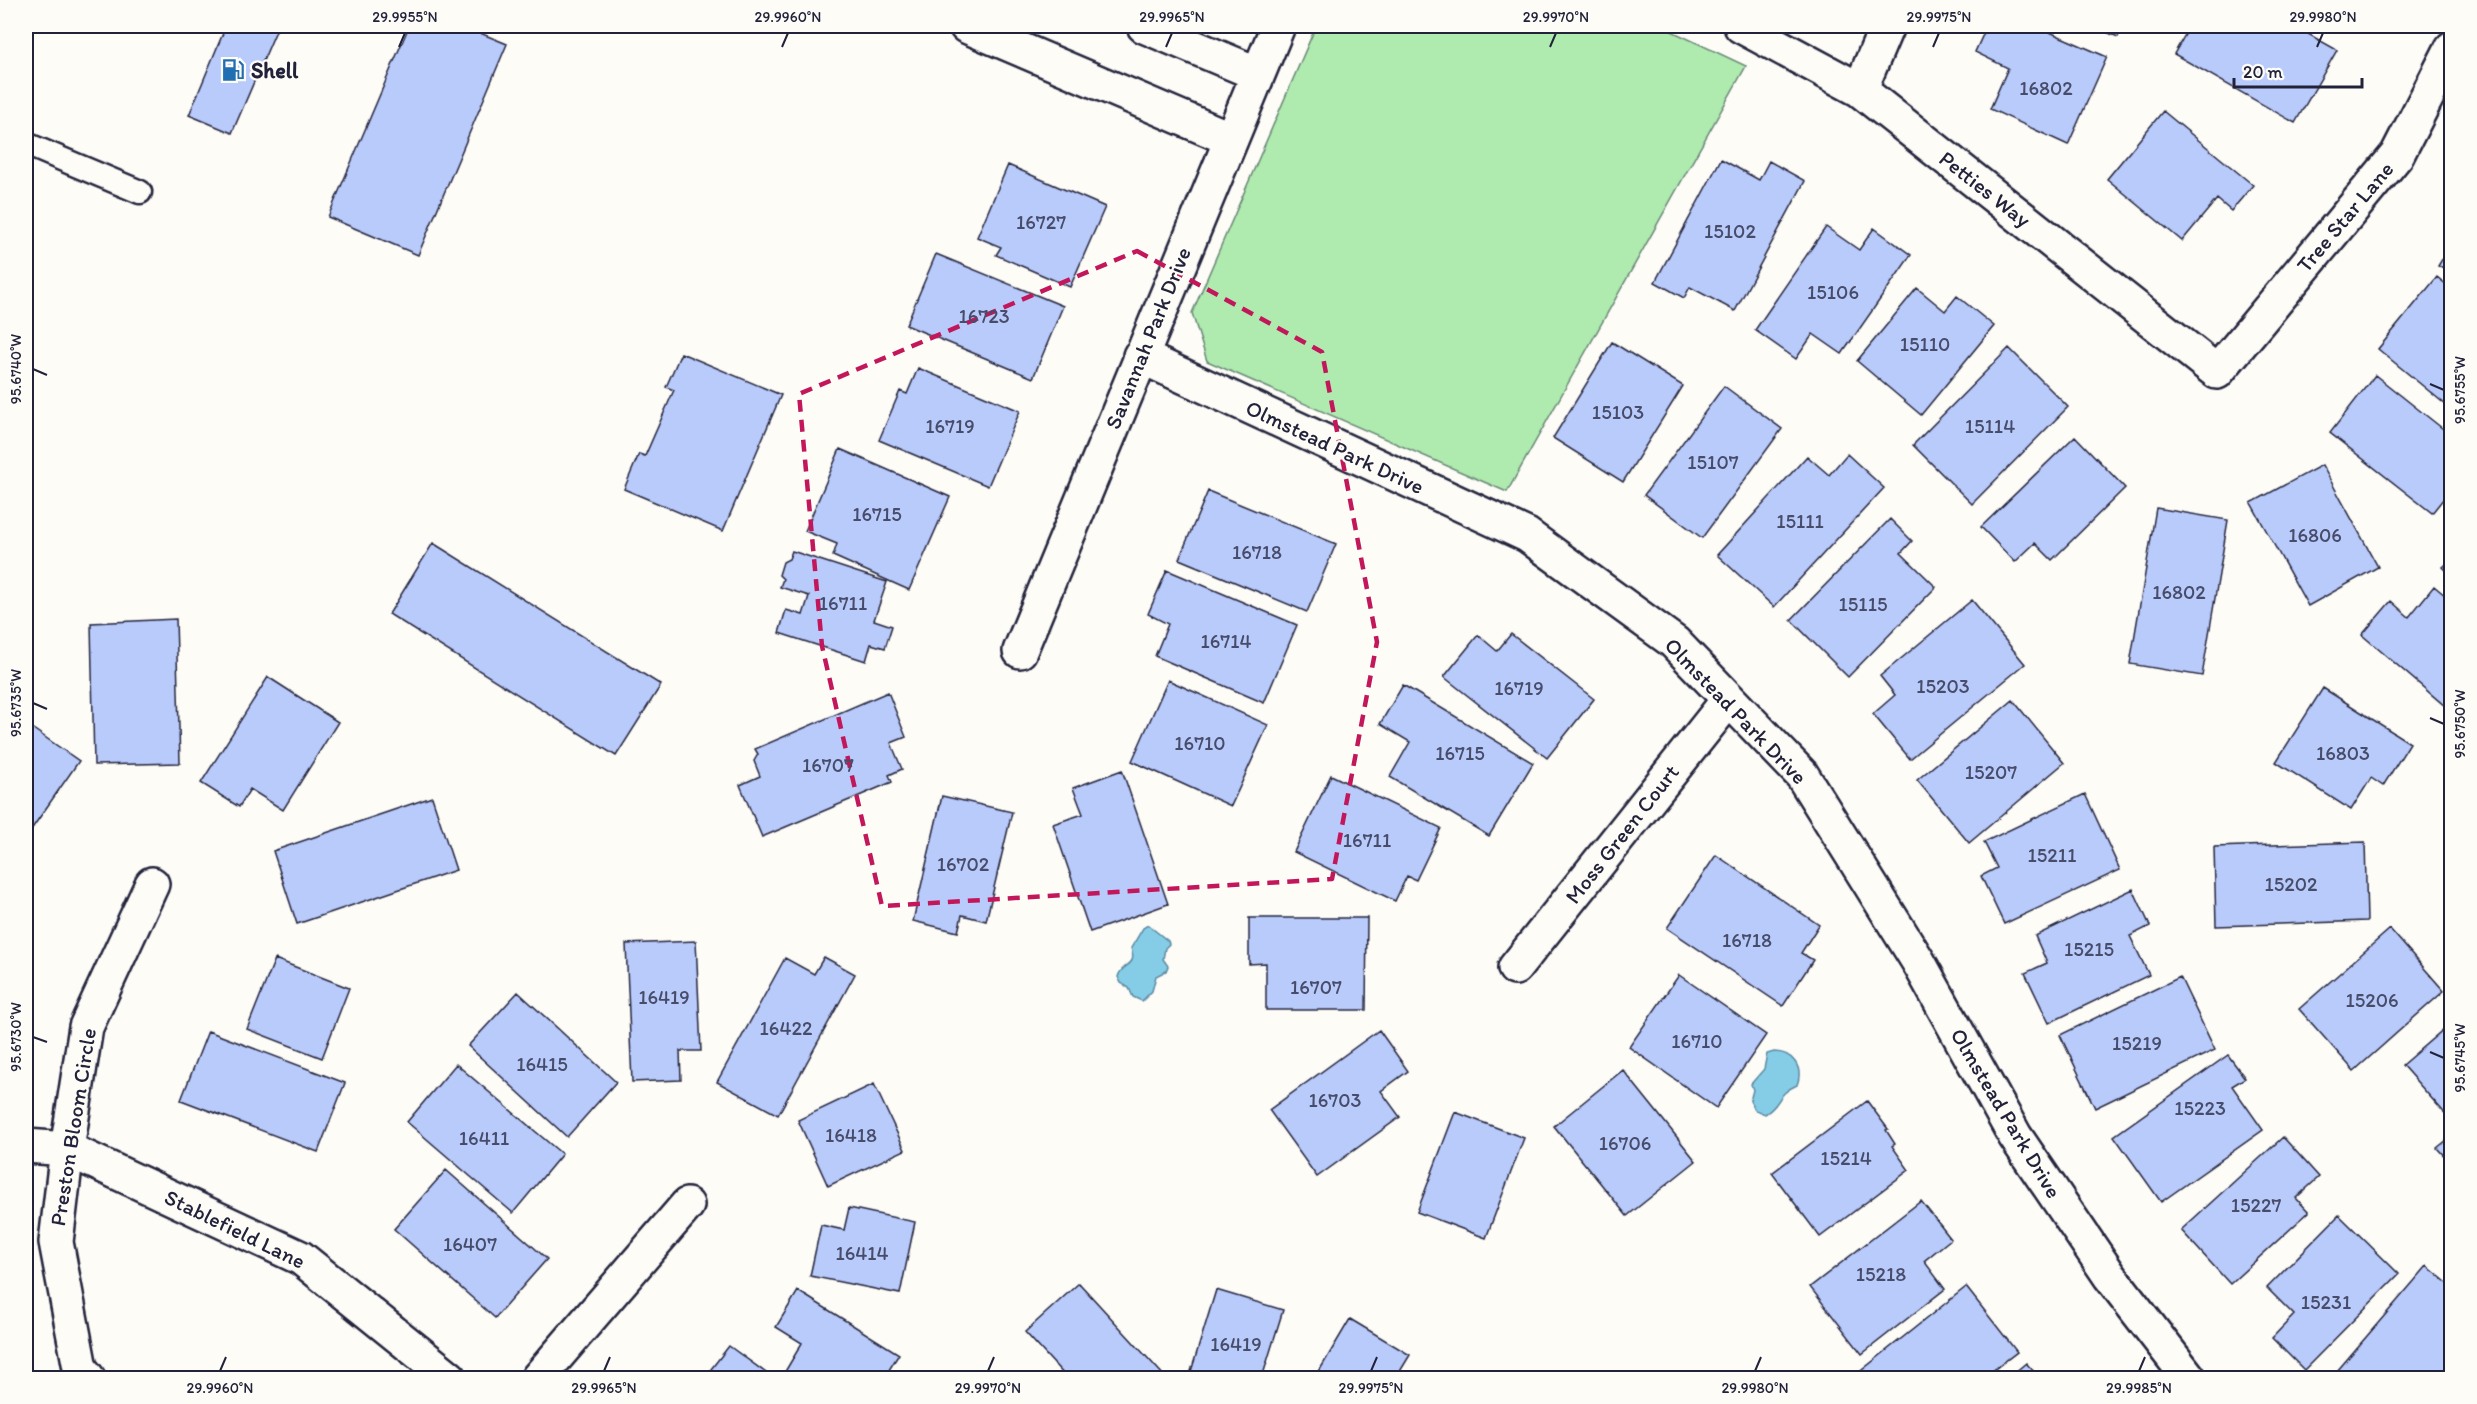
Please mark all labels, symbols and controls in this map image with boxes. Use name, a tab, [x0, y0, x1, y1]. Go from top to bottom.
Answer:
text: 29.9955°N	[372, 8, 438, 26]
text: 29.9960°N	[755, 8, 821, 26]
text: 29.9965°N	[1139, 8, 1205, 26]
text: 29.9970°N	[1523, 8, 1589, 26]
text: 29.9975°N	[1907, 8, 1971, 26]
text: 29.9980°N	[2289, 8, 2357, 26]
scale bar	[2234, 51, 2362, 89]
fuel station icon: Shell	[220, 57, 246, 83]
place label: Shell	[251, 57, 299, 84]
text: 20 m	[2243, 61, 2283, 83]
house number: 16802	[2019, 76, 2073, 100]
street label: Petties Way	[1934, 145, 2037, 234]
street label: Tree Star Lane	[2291, 156, 2399, 278]
house number: 16727	[1016, 210, 1066, 234]
house number: 15102	[1704, 219, 1756, 243]
street label: Savannah Park Drive	[1099, 243, 1197, 433]
house number: 15106	[1807, 280, 1859, 304]
house number: 16723	[958, 304, 1010, 328]
house number: 15110	[1900, 332, 1950, 356]
text: 95.6740°W	[7, 334, 25, 404]
text: 95.6755°W	[2451, 356, 2469, 424]
street label: Olmstead Park Drive	[1242, 394, 1428, 500]
house number: 15103	[1592, 400, 1644, 424]
house number: 16719	[925, 414, 975, 438]
house number: 15114	[1965, 414, 2015, 438]
house number: 15107	[1687, 450, 1739, 474]
house number: 16715	[852, 502, 902, 526]
house number: 15111	[1776, 509, 1824, 533]
house number: 16806	[2288, 523, 2342, 547]
house number: 16718	[1232, 540, 1282, 564]
house number: 16802	[2152, 580, 2206, 604]
house number: 16711	[819, 591, 867, 615]
house number: 15115	[1839, 592, 1887, 616]
house number: 16714	[1200, 629, 1252, 653]
street label: Olmstead Park Drive	[1659, 632, 1813, 790]
text: 95.6735°W	[7, 669, 25, 737]
house number: 15203	[1916, 674, 1970, 698]
house number: 16719	[1494, 676, 1544, 700]
text: 95.6750°W	[2451, 689, 2469, 759]
house number: 16710	[1174, 731, 1226, 755]
house number: 16715	[1435, 741, 1485, 765]
house number: 16803	[2316, 741, 2370, 765]
house number: 16707	[802, 753, 854, 777]
street label: Moss Green Court	[1559, 759, 1685, 909]
house number: 15207	[1965, 760, 2017, 784]
house number: 16711	[1343, 828, 1391, 852]
house number: 15211	[2028, 843, 2076, 867]
house number: 16702	[937, 852, 990, 876]
house number: 15202	[2264, 872, 2318, 896]
house number: 16718	[1722, 928, 1772, 952]
house number: 15215	[2064, 937, 2114, 961]
house number: 16707	[1290, 975, 1342, 999]
house number: 16419	[638, 985, 690, 1009]
house number: 15206	[2345, 988, 2399, 1012]
text: 95.6730°W	[7, 1002, 25, 1072]
house number: 16422	[760, 1016, 813, 1040]
street label: Olmstead Park Drive	[1945, 1023, 2067, 1203]
text: 95.6745°W	[2451, 1023, 2469, 1092]
street label: Preston Bloom Circle	[44, 1026, 102, 1228]
house number: 16710	[1671, 1029, 1723, 1053]
house number: 15219	[2112, 1031, 2162, 1055]
house number: 16415	[516, 1052, 568, 1076]
house number: 16703	[1309, 1088, 1362, 1112]
house number: 15223	[2174, 1096, 2226, 1120]
house number: 16418	[825, 1123, 877, 1147]
house number: 16411	[459, 1126, 509, 1150]
house number: 16706	[1599, 1131, 1651, 1155]
house number: 15214	[1820, 1146, 1872, 1170]
street label: Stablefield Lane	[160, 1183, 310, 1275]
house number: 15227	[2231, 1193, 2281, 1217]
house number: 16407	[443, 1232, 497, 1256]
house number: 16414	[835, 1241, 889, 1265]
house number: 15218	[1856, 1262, 1906, 1286]
house number: 15231	[2301, 1290, 2351, 1314]
house number: 16419	[1210, 1332, 1262, 1356]
text: 29.9960°N	[187, 1379, 253, 1397]
text: 29.9965°N	[571, 1379, 637, 1397]
text: 29.9970°N	[955, 1379, 1021, 1397]
text: 29.9975°N	[1339, 1379, 1403, 1397]
text: 29.9980°N	[1721, 1379, 1789, 1397]
text: 29.9985°N	[2106, 1379, 2172, 1397]

